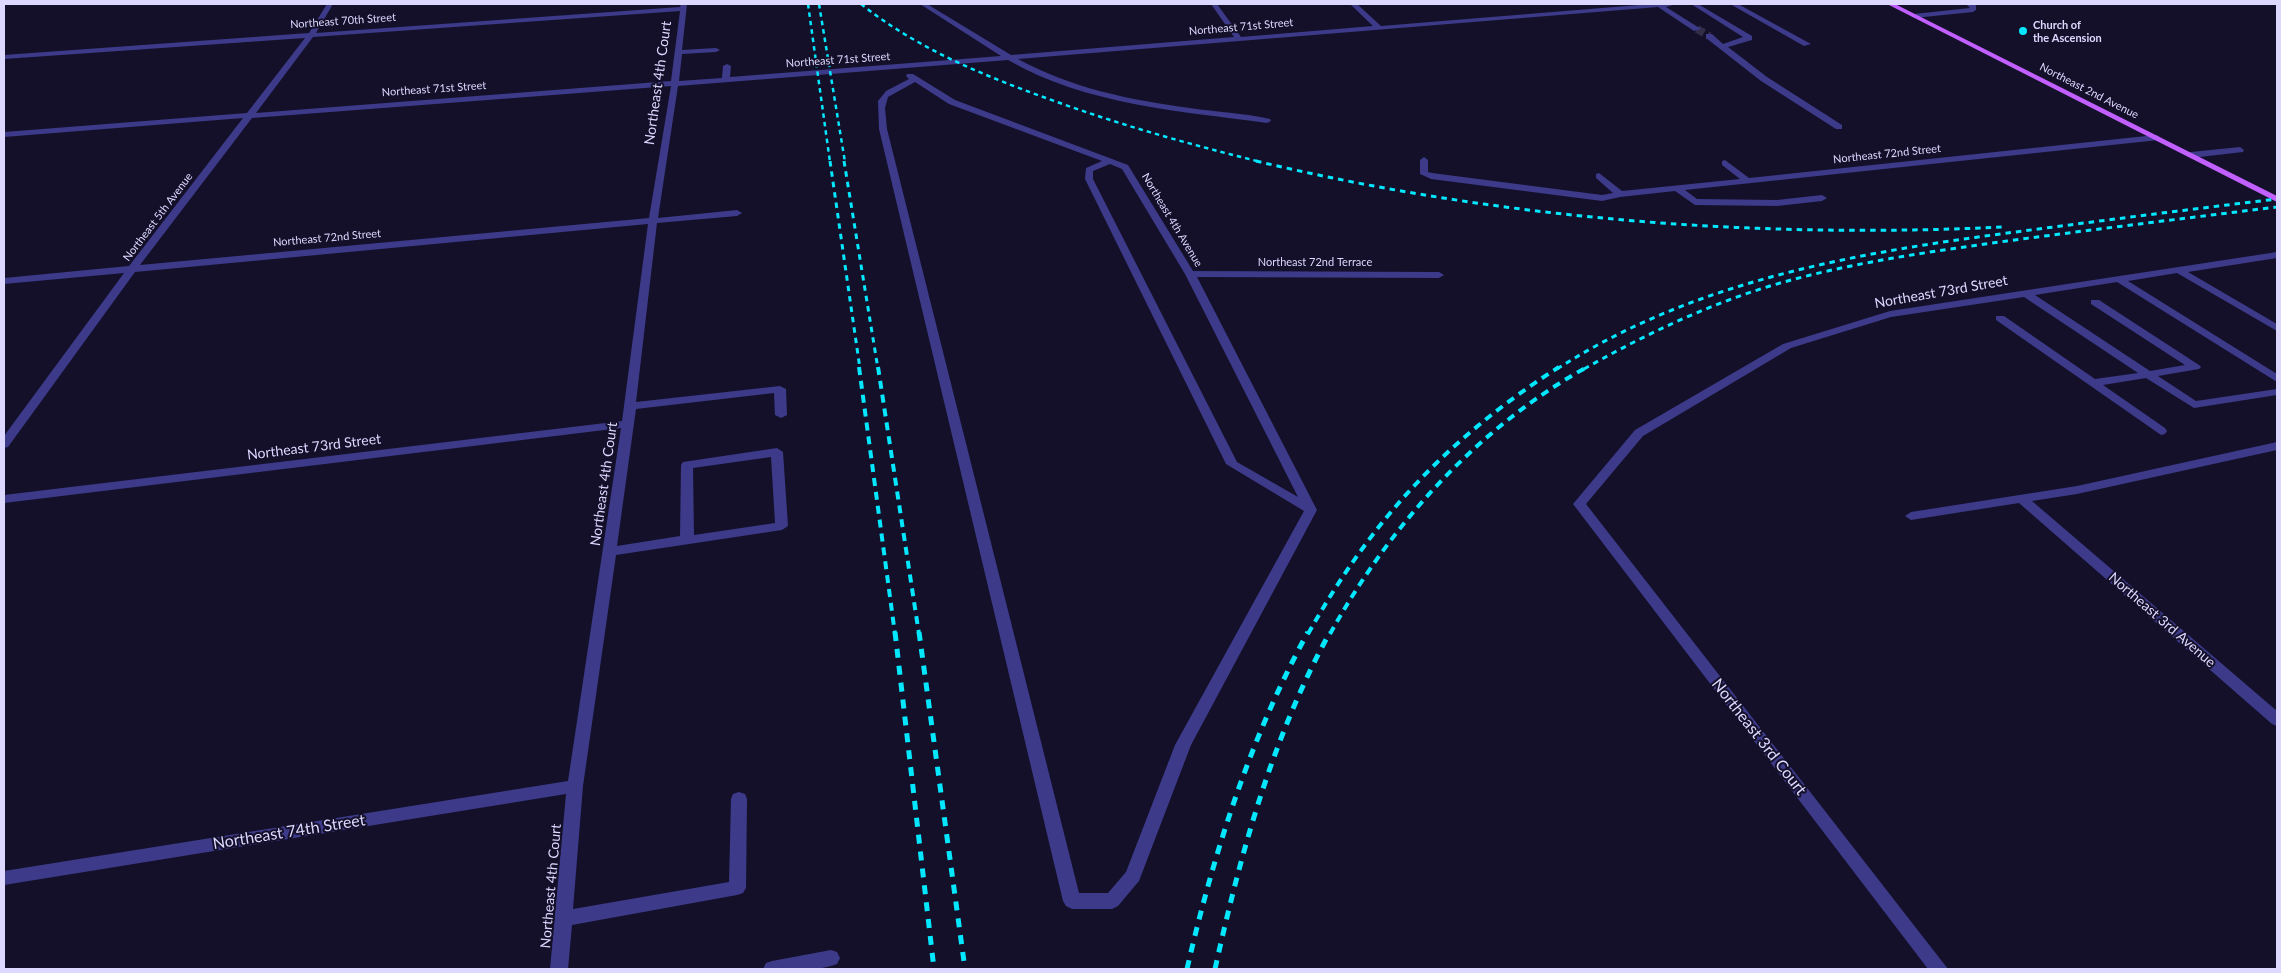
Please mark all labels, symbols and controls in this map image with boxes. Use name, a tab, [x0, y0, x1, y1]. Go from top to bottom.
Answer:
street label: Northeast 70th Street	[290, 11, 396, 31]
street label: Northeast 71st Street	[1188, 16, 1294, 38]
place label: Church of the Ascension	[2033, 18, 2102, 44]
street label: Northeast 4th Court	[641, 20, 675, 146]
marker: Church of the Ascension	[2017, 25, 2029, 37]
street label: Northeast 71st Street	[785, 50, 891, 70]
street label: Northeast 2nd Avenue	[2037, 60, 2141, 122]
street label: Northeast 71st Street	[381, 79, 487, 99]
street label: Northeast 72nd Street	[1833, 142, 1941, 166]
street label: Northeast 5th Avenue	[121, 170, 195, 264]
street label: Northeast 4th Avenue	[1139, 171, 1205, 269]
street label: Northeast 72nd Street	[273, 227, 381, 249]
street label: Northeast 72nd Terrace	[1258, 255, 1372, 269]
street label: Northeast 73rd Street	[1873, 272, 2009, 312]
street label: Northeast 4th Court	[587, 421, 621, 547]
street label: Northeast 73rd Street	[246, 430, 382, 464]
street label: Northeast 3rd Avenue	[2105, 569, 2219, 671]
street label: Northeast 3rd Court	[1708, 675, 1810, 799]
street label: Northeast 74th Street	[211, 810, 367, 854]
street label: Northeast 4th Court	[537, 823, 565, 949]

